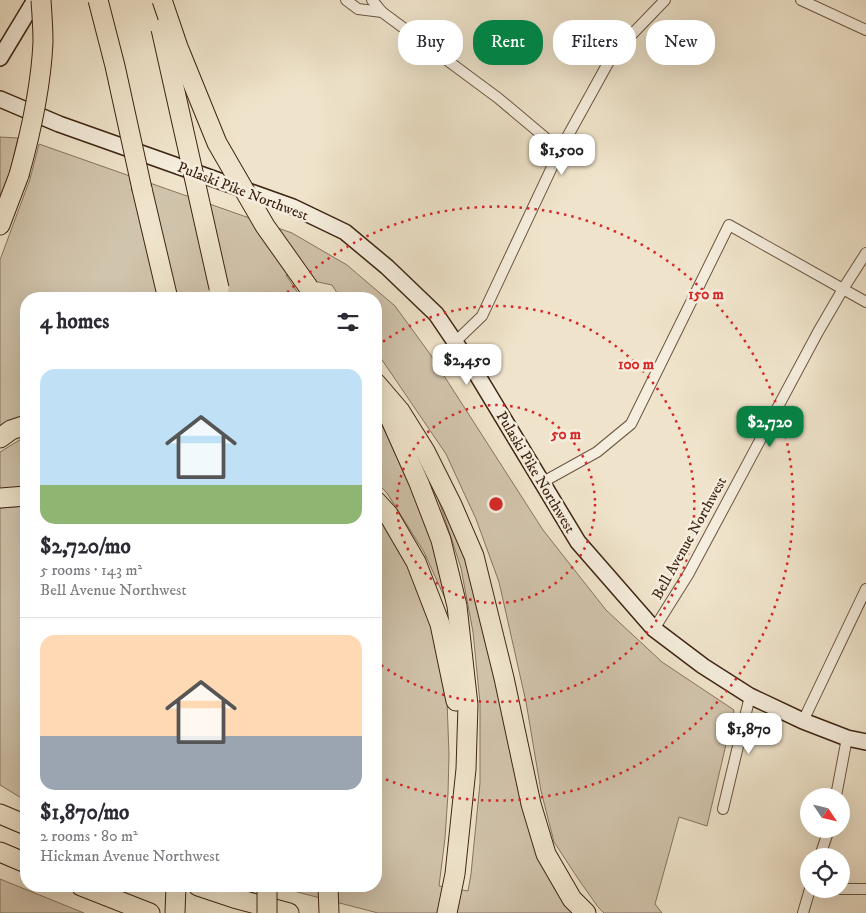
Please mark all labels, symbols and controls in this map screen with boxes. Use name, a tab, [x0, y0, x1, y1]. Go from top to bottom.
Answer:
chip: Buy	[398, 20, 463, 65]
chip: Rent	[473, 20, 543, 65]
chip: Filters	[553, 20, 636, 65]
chip: New	[646, 20, 715, 65]
pin: $1,500	[521, 134, 603, 176]
text: $1,500	[540, 140, 584, 160]
street label: Pulaski Pike Northwest	[175, 158, 311, 225]
text: 150 m	[688, 285, 724, 304]
icon: filters	[334, 308, 362, 336]
text: 4 homes	[40, 309, 109, 335]
pin: $2,450	[426, 344, 508, 386]
text: $2,450	[443, 350, 491, 370]
text: 100 m	[618, 355, 655, 374]
icon: home	[156, 402, 246, 492]
pin: $2,720	[729, 406, 811, 448]
street label: Pulaski Pike Northwest	[492, 408, 580, 537]
text: $2,720	[748, 412, 792, 432]
text: 50 m	[550, 425, 582, 444]
street label: Bell Avenue Northwest	[648, 473, 731, 603]
centre of rings	[487, 495, 505, 513]
text: $2,720/mo	[40, 534, 131, 560]
text: 5 rooms · 143 m²	[40, 560, 142, 580]
text: Bell Avenue Northwest	[40, 580, 187, 600]
icon: home	[156, 667, 246, 757]
pin: $1,870	[708, 712, 790, 755]
text: $1,870	[727, 719, 771, 739]
north arrow	[800, 788, 850, 838]
map controls	[800, 788, 850, 898]
text: $1,870/mo	[40, 800, 129, 826]
text: 2 rooms · 80 m²	[40, 826, 138, 846]
text: Hickman Avenue Northwest	[40, 846, 220, 866]
button: locate	[800, 848, 850, 898]

